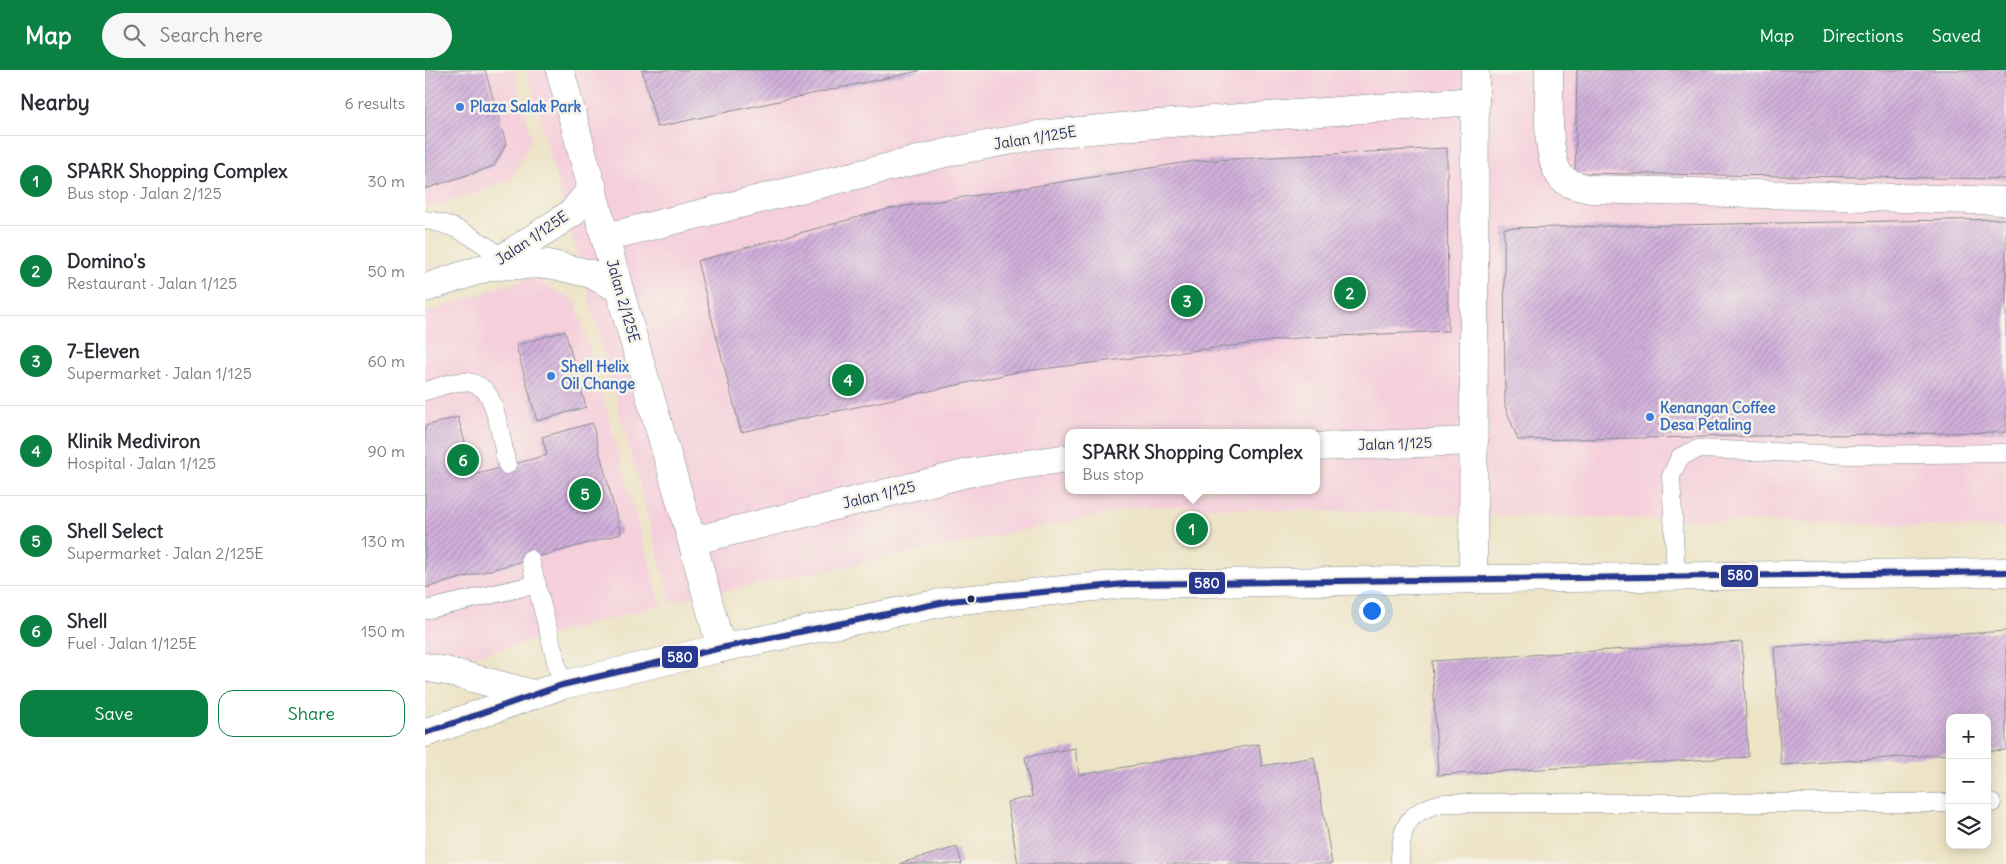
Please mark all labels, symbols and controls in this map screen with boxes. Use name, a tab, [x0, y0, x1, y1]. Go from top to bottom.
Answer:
search box	[102, 13, 452, 58]
text: Map	[25, 20, 72, 50]
icon: search	[120, 21, 148, 49]
text: Search here	[160, 23, 263, 47]
text: Map	[1759, 24, 1794, 47]
text: Directions	[1822, 24, 1904, 47]
text: Saved	[1932, 24, 1981, 47]
text: Nearby	[20, 89, 90, 116]
text: 6 results	[344, 93, 405, 113]
place label: Plaza Salak Park	[470, 97, 582, 116]
marker: Plaza Salak Park	[454, 101, 466, 113]
street label: Jalan 1/125E	[992, 122, 1078, 153]
text: SPARK Shopping Complex	[67, 159, 288, 183]
text: 1	[33, 171, 39, 191]
text: 30 m	[368, 171, 405, 191]
text: Bus stop · Jalan 2/125	[67, 183, 222, 203]
street label: Jalan 1/125E	[492, 206, 572, 269]
text: Domino's	[67, 249, 146, 273]
street label: Jalan 2/125E	[603, 257, 644, 345]
text: 2	[32, 261, 40, 281]
text: 50 m	[367, 261, 405, 281]
text: Restaurant · Jalan 1/125	[67, 273, 237, 293]
pin: 2	[1334, 274, 1366, 312]
pin: 3	[1171, 282, 1203, 320]
text: 7-Eleven	[67, 339, 140, 363]
text: 3	[31, 351, 41, 371]
text: 60 m	[367, 351, 405, 371]
place label: Shell Helix Oil Change	[561, 357, 635, 394]
pin: 4	[832, 361, 864, 399]
text: Supermarket · Jalan 1/125	[67, 363, 252, 383]
marker: Shell Helix Oil Change	[545, 370, 557, 382]
place label: Kenangan Coffee Desa Petaling	[1660, 398, 1776, 435]
marker: Kenangan Coffee Desa Petaling	[1644, 411, 1656, 423]
text: Klinik Mediviron	[67, 429, 200, 453]
popup	[1065, 429, 1320, 494]
street label: Jalan 1/125	[1357, 433, 1433, 454]
text: SPARK Shopping Complex	[1082, 440, 1303, 464]
text: 4	[31, 441, 41, 461]
text: 90 m	[367, 441, 405, 461]
pin: 6	[447, 441, 479, 479]
text: Hospital · Jalan 1/125	[67, 453, 216, 473]
text: Bus stop	[1082, 464, 1144, 484]
pin: 5	[569, 475, 601, 513]
street label: Jalan 1/125	[840, 476, 917, 513]
pin: 1	[1176, 510, 1208, 548]
text: Shell Select	[67, 519, 163, 543]
text: 5	[31, 531, 41, 551]
text: 130 m	[361, 531, 405, 551]
text: Supermarket · Jalan 2/125E	[67, 543, 264, 563]
line badge: 580	[1720, 564, 1759, 588]
text: 580	[1727, 566, 1753, 584]
line badge: 580	[1188, 571, 1226, 595]
text: 580	[1194, 574, 1220, 592]
unlabelled marker	[966, 594, 976, 604]
your location	[1359, 598, 1385, 624]
text: Shell	[67, 609, 107, 633]
text: 6	[31, 621, 41, 641]
text: 150 m	[361, 621, 405, 641]
text: Fuel · Jalan 1/125E	[67, 633, 197, 653]
line badge: 580	[661, 645, 699, 669]
text: 580	[667, 648, 693, 666]
button: Save	[20, 690, 208, 737]
button: Share	[218, 690, 405, 737]
map controls	[1946, 714, 1991, 849]
button: +	[1946, 714, 1991, 759]
button: −	[1946, 759, 1991, 804]
button: layers	[1946, 804, 1991, 849]

